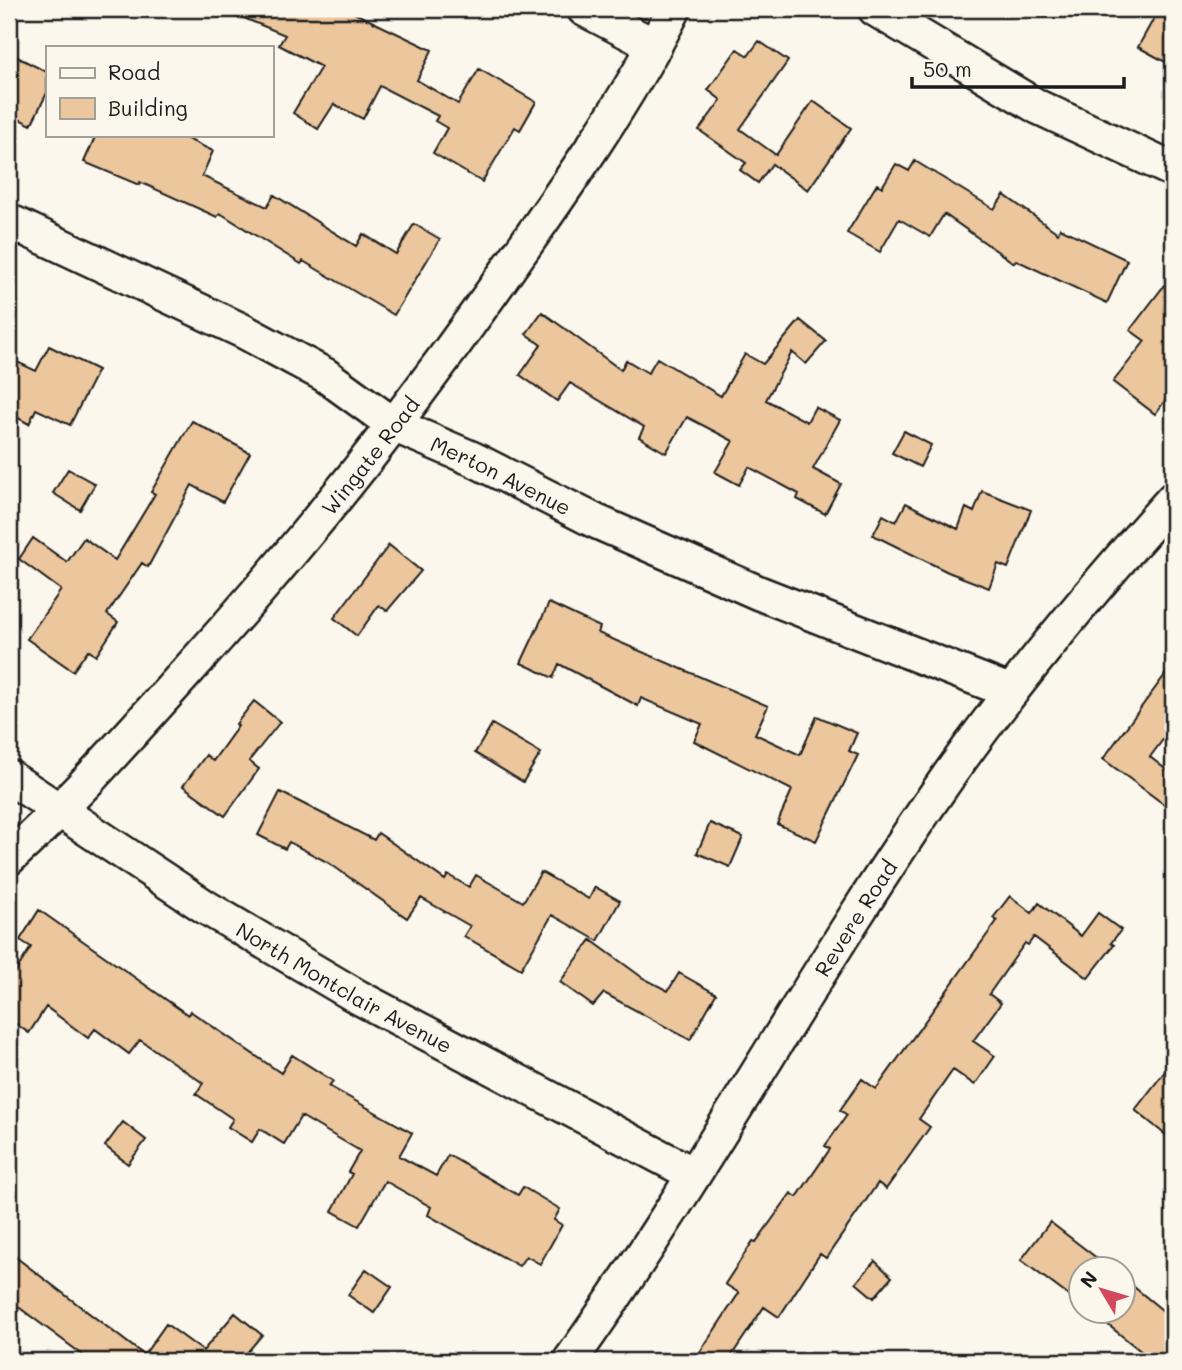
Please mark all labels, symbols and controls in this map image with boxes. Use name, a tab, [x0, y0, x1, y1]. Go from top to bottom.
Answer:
legend	[46, 46, 273, 136]
scale bar	[912, 46, 1124, 90]
text: 50 m	[923, 55, 972, 82]
text: Road	[108, 58, 160, 85]
text: Building	[108, 94, 188, 121]
street label: Wingate Road	[315, 391, 424, 520]
street label: Merton Avenue	[427, 429, 576, 520]
street label: Revere Road	[808, 854, 902, 981]
street label: North Montclair Avenue	[232, 915, 457, 1058]
north arrow	[1066, 1254, 1136, 1324]
text: N	[1074, 1266, 1102, 1293]

